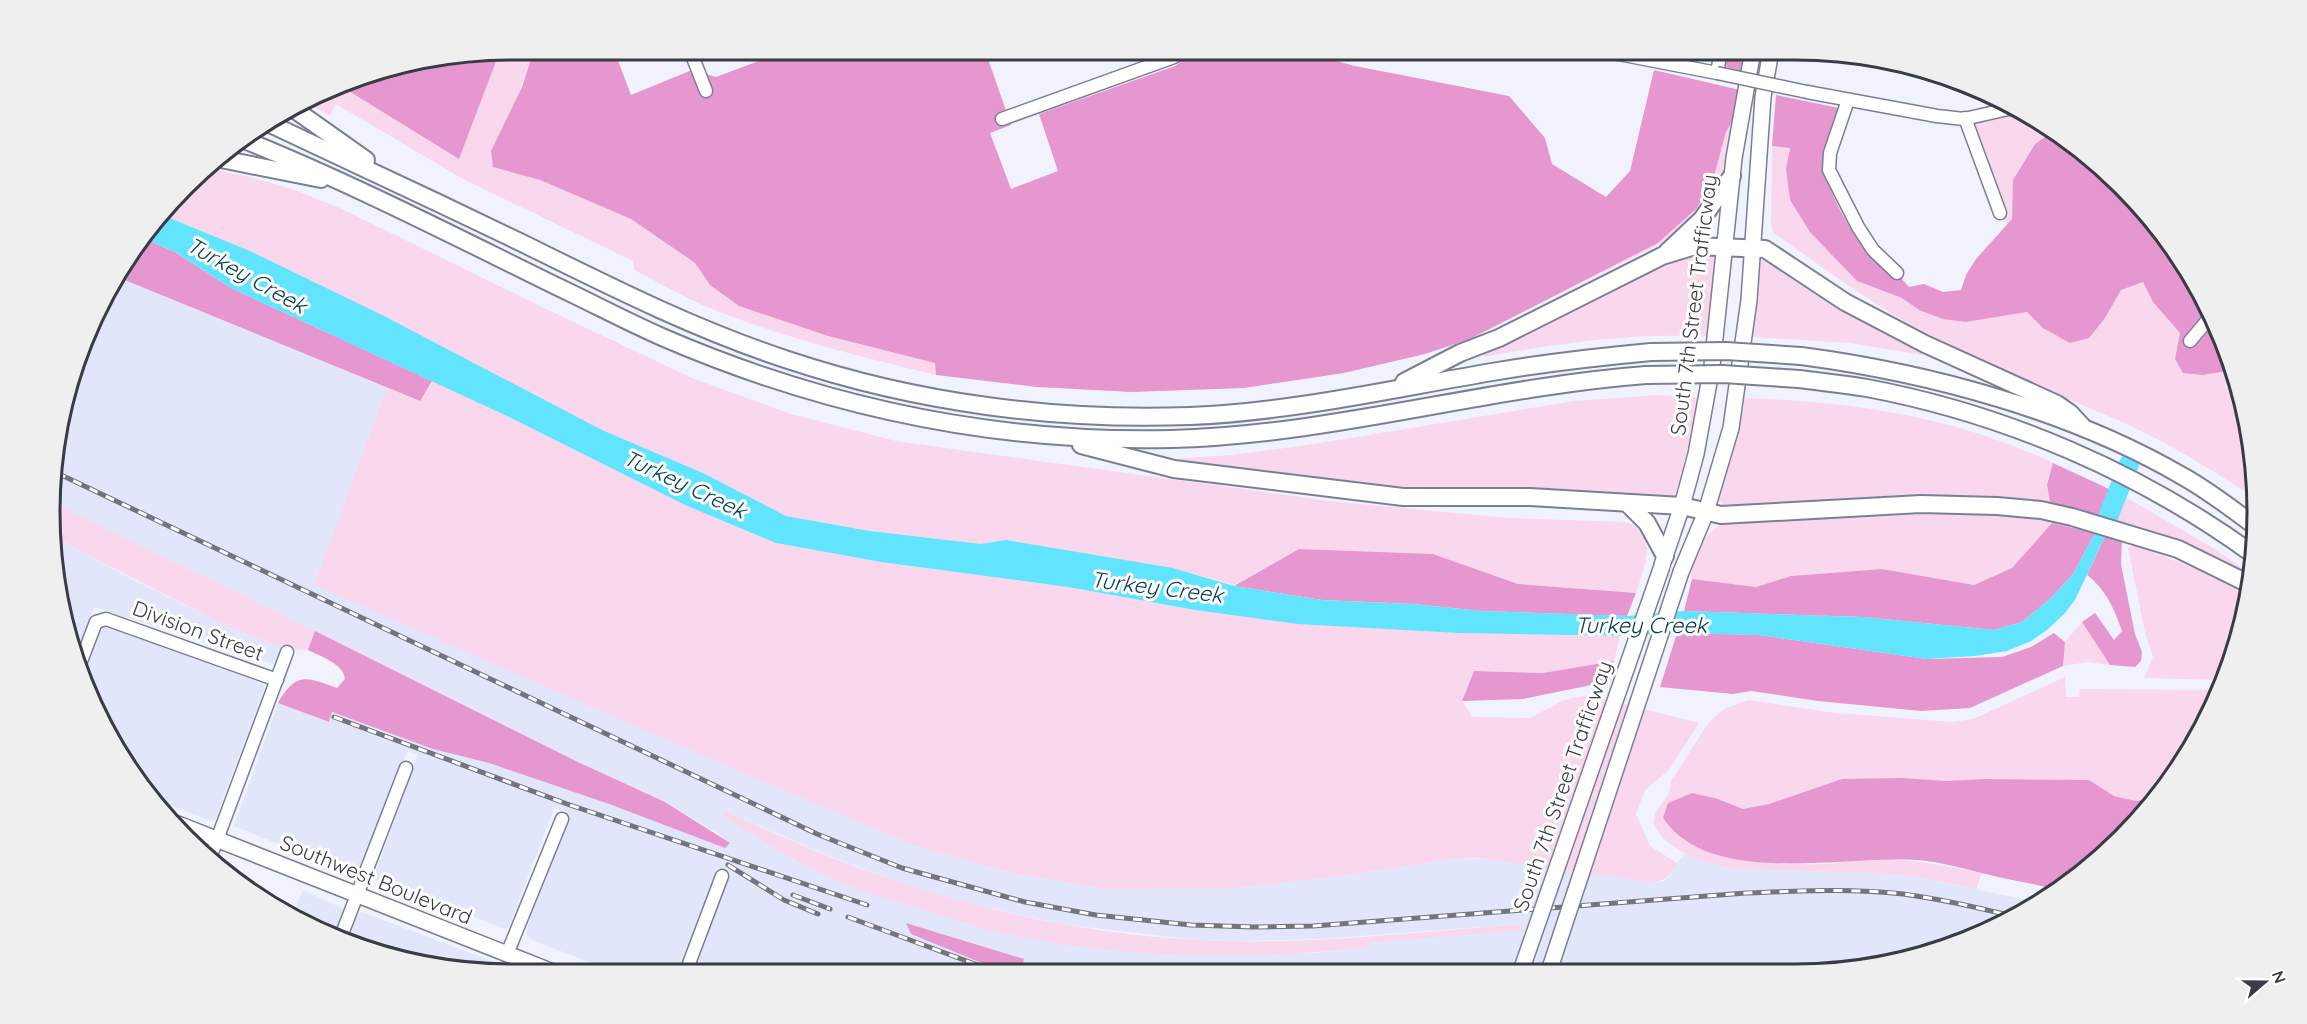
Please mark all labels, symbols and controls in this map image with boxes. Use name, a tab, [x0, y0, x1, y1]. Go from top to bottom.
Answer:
street label: South 7th Street Trafficway	[1664, 173, 1722, 437]
water label: Turkey Creek	[182, 231, 314, 320]
water label: Turkey Creek	[619, 443, 753, 526]
water label: Turkey Creek	[1089, 565, 1227, 609]
street label: Division Street	[129, 594, 267, 666]
water label: Turkey Creek	[1575, 611, 1710, 639]
street label: South 7th Street Trafficway	[1507, 657, 1617, 914]
street label: Southwest Boulevard	[277, 829, 476, 929]
north arrow	[2235, 952, 2295, 1012]
text: N	[2268, 968, 2291, 986]

